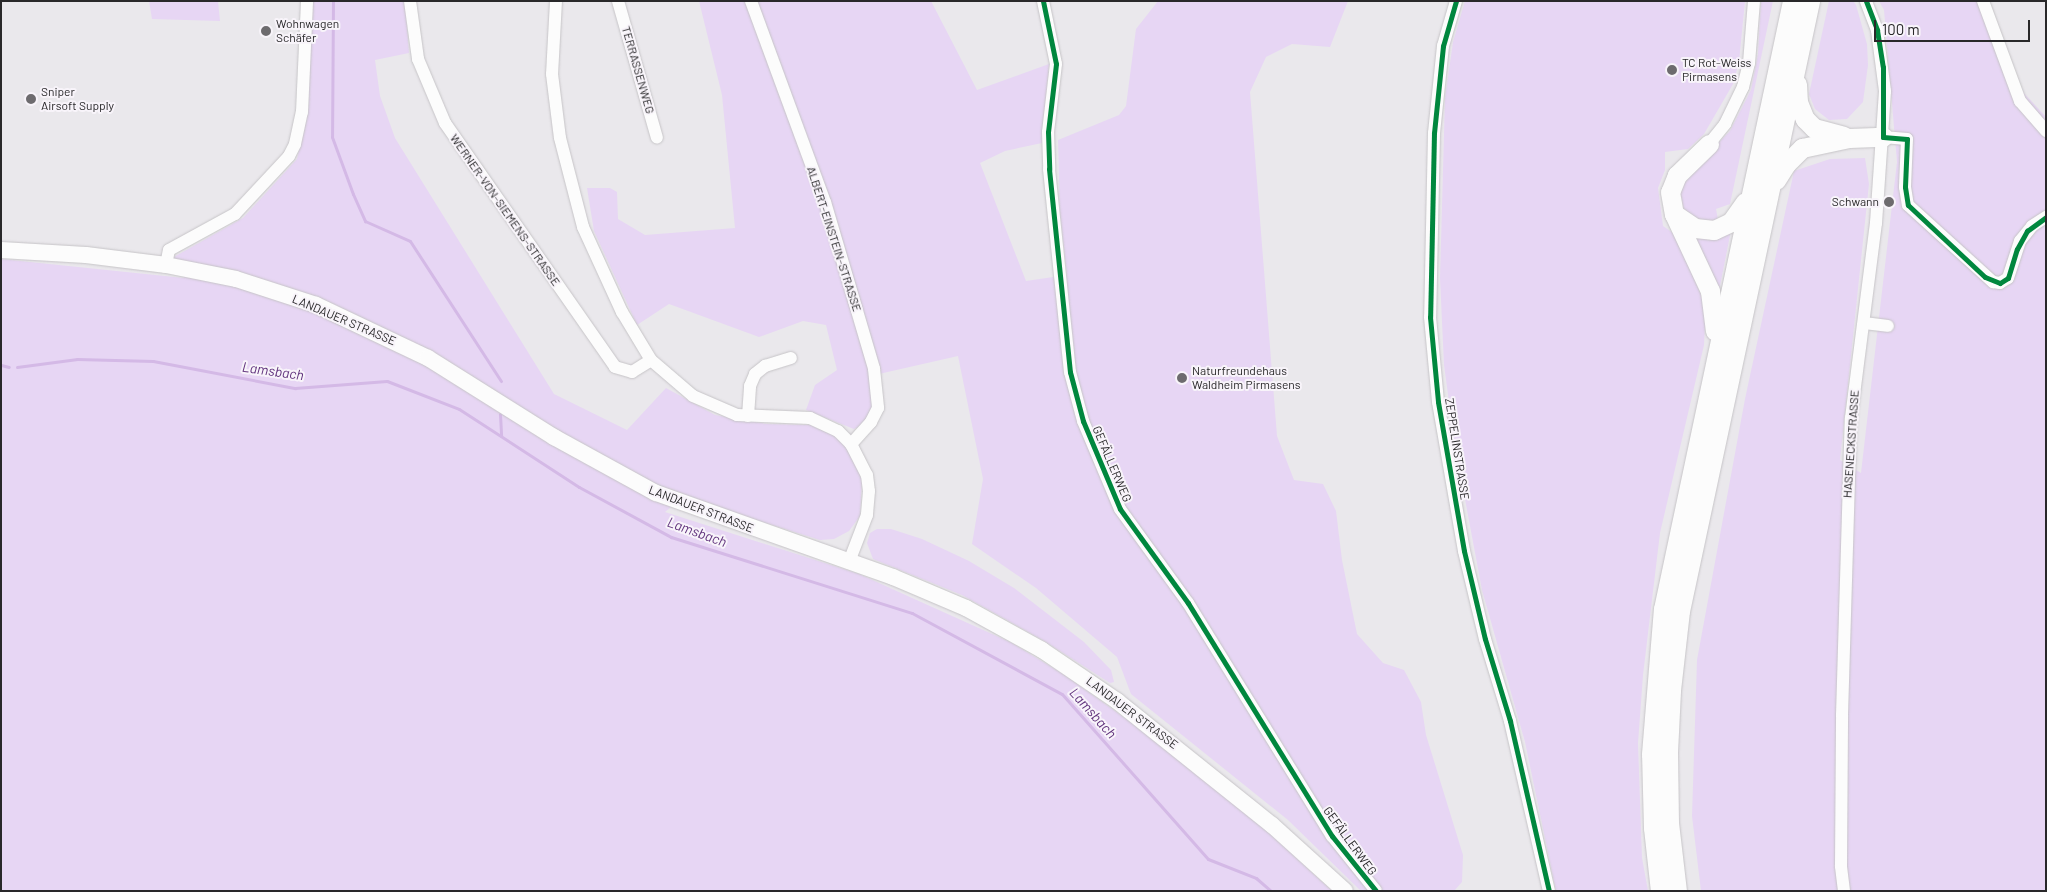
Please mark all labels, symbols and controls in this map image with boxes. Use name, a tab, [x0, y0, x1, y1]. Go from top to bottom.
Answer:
scale bar	[1877, 10, 2033, 42]
place label: Wohnwagen Schäfer	[276, 17, 339, 45]
text: 100 m	[1882, 20, 1920, 38]
marker: Wohnwagen Schäfer	[260, 25, 272, 37]
street label: TERRASSENWEG	[619, 25, 657, 115]
place label: TC Rot-Weiss Pirmasens	[1682, 56, 1751, 84]
marker: TC Rot-Weiss Pirmasens	[1666, 64, 1678, 76]
place label: Sniper Airsoft Supply	[41, 85, 114, 113]
marker: Sniper Airsoft Supply	[25, 93, 37, 105]
street label: WERNER-VON-SIEMENS-STRASSE	[447, 131, 563, 289]
street label: ALBERT-EINSTEIN-STRASSE	[804, 165, 864, 313]
place label: Schwann	[1832, 195, 1879, 209]
marker: Schwann	[1883, 196, 1895, 208]
street label: LANDAUER STRASSE	[290, 292, 398, 348]
water label: Lamsbach	[241, 358, 305, 384]
place label: Naturfreundehaus Waldheim Pirmasens	[1192, 364, 1301, 392]
marker: Naturfreundehaus Waldheim Pirmasens	[1176, 372, 1188, 384]
street label: HASENECKSTRASSE	[1840, 389, 1862, 499]
street label: ZEPPELINSTRASSE	[1442, 397, 1472, 501]
street label: GEFÄLLERWEG	[1090, 424, 1134, 504]
street label: LANDAUER STRASSE	[647, 482, 755, 536]
water label: Lamsbach	[665, 513, 729, 551]
street label: LANDAUER STRASSE	[1083, 674, 1181, 752]
water label: Lamsbach	[1066, 684, 1120, 742]
street label: GEFÄLLERWEG	[1320, 804, 1380, 878]

